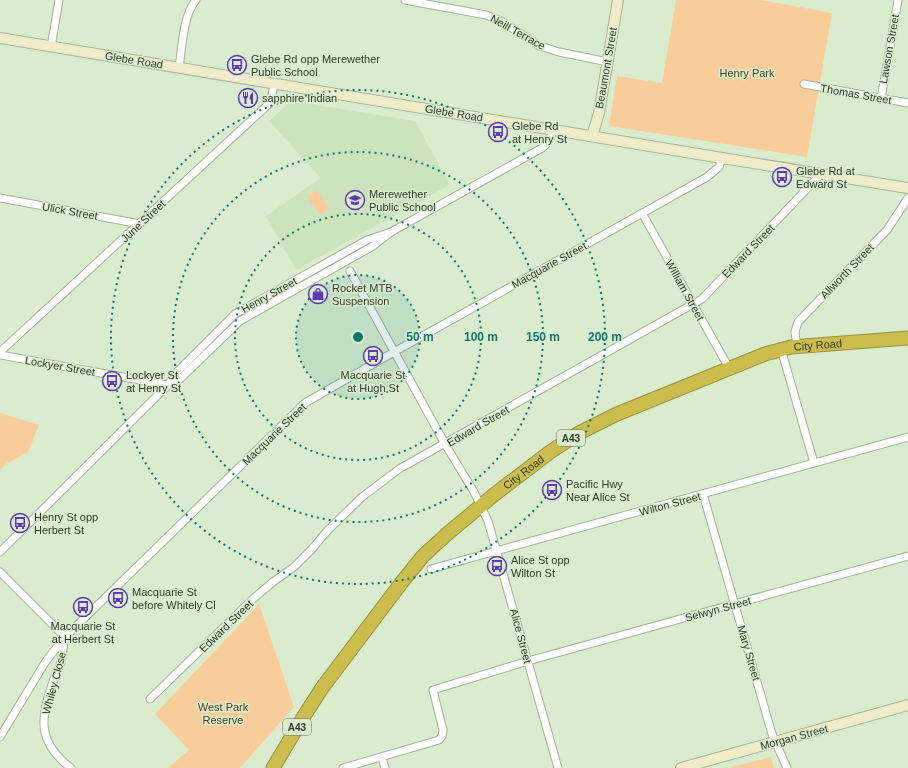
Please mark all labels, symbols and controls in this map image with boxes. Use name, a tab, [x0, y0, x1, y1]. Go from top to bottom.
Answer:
street label: Neill Terrace	[488, 12, 548, 52]
street label: Lawson Street	[877, 13, 901, 85]
street label: Beaumont Street	[593, 26, 619, 110]
street label: Glebe Road	[104, 49, 164, 71]
place label: Glebe Rd opp Merewether Public School	[251, 53, 380, 78]
bus stop icon: Glebe Rd opp Merewether Public School	[226, 54, 248, 76]
park label: Henry Park	[719, 67, 775, 79]
street label: Thomas Street	[819, 82, 893, 106]
restaurant icon: sapphire Indian	[237, 87, 259, 109]
place label: sapphire Indian	[262, 92, 337, 104]
street label: Glebe Road	[424, 102, 484, 124]
place label: Glebe Rd at Henry St	[512, 120, 567, 145]
bus stop icon: Glebe Rd at Henry St	[487, 121, 509, 143]
place label: Glebe Rd at Edward St	[796, 165, 855, 190]
bus stop icon: Glebe Rd at Edward St	[771, 166, 793, 188]
place label: Merewether Public School	[369, 188, 436, 213]
school or university icon: Merewether Public School	[344, 189, 366, 211]
street label: June Street	[118, 197, 168, 245]
street label: Ulick Street	[41, 200, 99, 222]
street label: Edward Street	[719, 222, 777, 280]
street label: Macquarie Street	[509, 239, 589, 291]
street label: Allworth Street	[818, 241, 876, 301]
street label: William Street	[663, 257, 707, 323]
street label: Henry Street	[239, 275, 299, 315]
place label: Rocket MTB Suspension	[332, 282, 393, 307]
shop icon: Rocket MTB Suspension	[307, 283, 329, 305]
centre of rings	[351, 330, 365, 344]
text: 50 m	[406, 330, 434, 344]
text: 100 m	[464, 330, 498, 344]
text: 150 m	[526, 330, 560, 344]
text: 200 m	[588, 330, 622, 344]
street label: City Road	[793, 337, 842, 353]
bus stop icon: Macquarie St at Hugh St	[362, 345, 384, 367]
street label: Lockyer Street	[24, 354, 96, 378]
place label: Lockyer St at Henry St	[126, 369, 181, 394]
place label: Macquarie St at Hugh St	[341, 369, 405, 394]
bus stop icon: Lockyer St at Henry St	[101, 370, 123, 392]
street label: Macquarie Street	[240, 401, 308, 467]
street label: Edward Street	[445, 403, 511, 449]
road number: A43	[557, 430, 585, 446]
street label: City Road	[501, 453, 546, 492]
place label: Pacific Hwy Near Alice St	[566, 478, 630, 503]
bus stop icon: Pacific Hwy Near Alice St	[541, 479, 563, 501]
street label: Wilton Street	[638, 490, 702, 518]
place label: Henry St opp Herbert St	[34, 511, 98, 536]
bus stop icon: Henry St opp Herbert St	[9, 512, 31, 534]
place label: Alice St opp Wilton St	[511, 554, 570, 579]
bus stop icon: Alice St opp Wilton St	[486, 555, 508, 577]
place label: Macquarie St before Whitely Cl	[132, 586, 216, 611]
bus stop icon: Macquarie St before Whitely Cl	[107, 587, 129, 609]
street label: Selwyn Street	[684, 594, 752, 624]
bus stop icon: Macquarie St at Herbert St	[72, 596, 94, 618]
street label: Edward Street	[197, 597, 255, 655]
street label: Alice Street	[508, 607, 534, 665]
place label: Macquarie St at Herbert St	[51, 620, 115, 645]
street label: Mary Street	[735, 624, 763, 682]
street label: Whiley Close	[40, 650, 68, 716]
park label: West Park Reserve	[198, 701, 249, 726]
road number: A43	[283, 719, 311, 735]
street label: Morgan Street	[759, 722, 829, 752]

